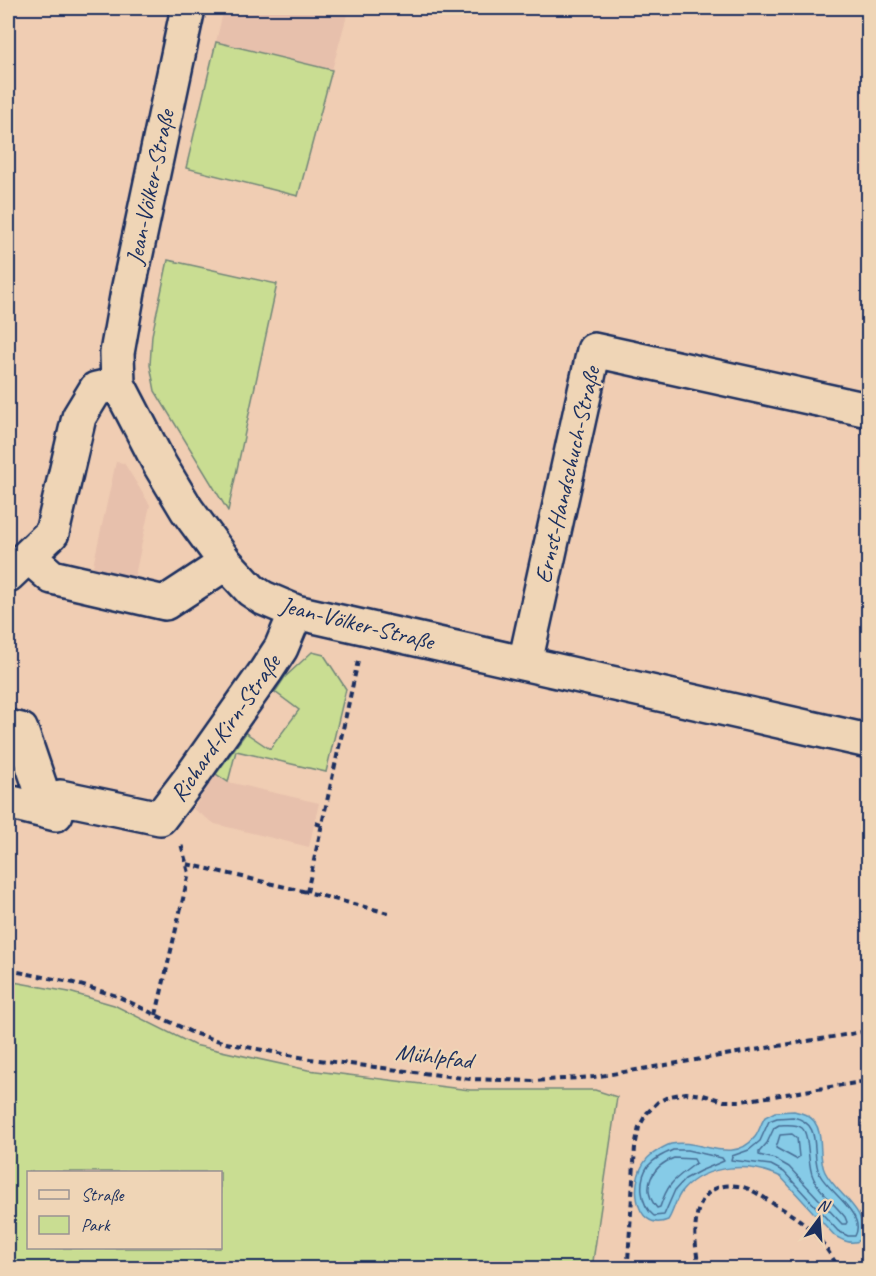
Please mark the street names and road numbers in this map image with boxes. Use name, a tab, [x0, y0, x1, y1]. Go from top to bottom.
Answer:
street label: Jean-Völker-Straße	[119, 105, 181, 268]
street label: Ernst-Handschuch-Straße	[527, 362, 607, 586]
street label: Jean-Völker-Straße	[276, 589, 439, 657]
street label: Richard-Kirn-Straße	[163, 647, 288, 807]
street label: Mühlpfad	[394, 1036, 478, 1076]

